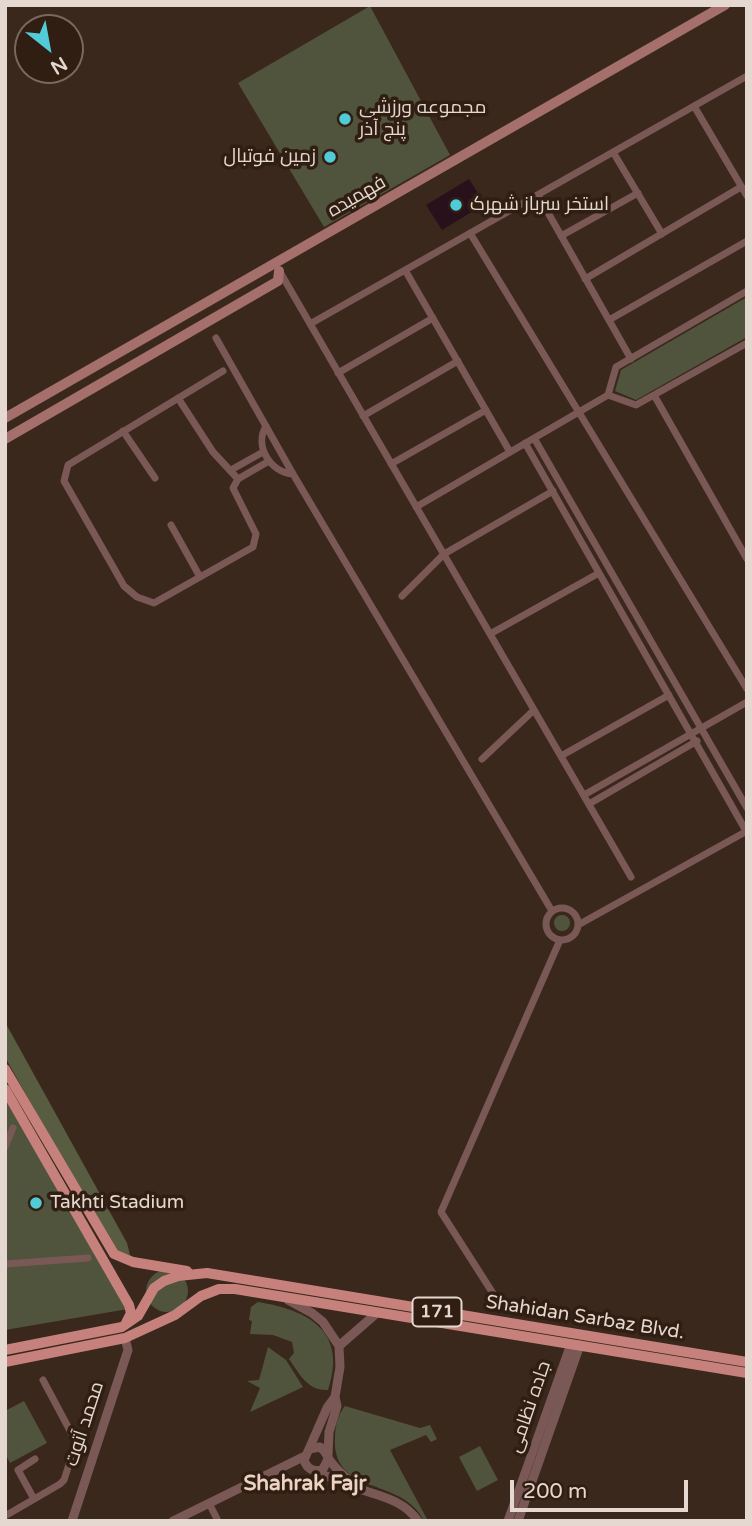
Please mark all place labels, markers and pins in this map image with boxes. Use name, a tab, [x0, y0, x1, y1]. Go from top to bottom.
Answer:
place label: مجموعه ورزشی پنج آذر	[359, 97, 486, 141]
marker: مجموعه ورزشی پنج آذر	[337, 111, 353, 127]
place label: زمین فوتبال	[224, 146, 316, 168]
marker: زمین فوتبال	[322, 149, 338, 165]
place label: استخر سرباز شهرک	[470, 194, 609, 216]
marker: استخر سرباز شهرک	[448, 197, 464, 213]
place label: Takhti Stadium	[50, 1192, 184, 1214]
marker: Takhti Stadium	[28, 1195, 44, 1211]

